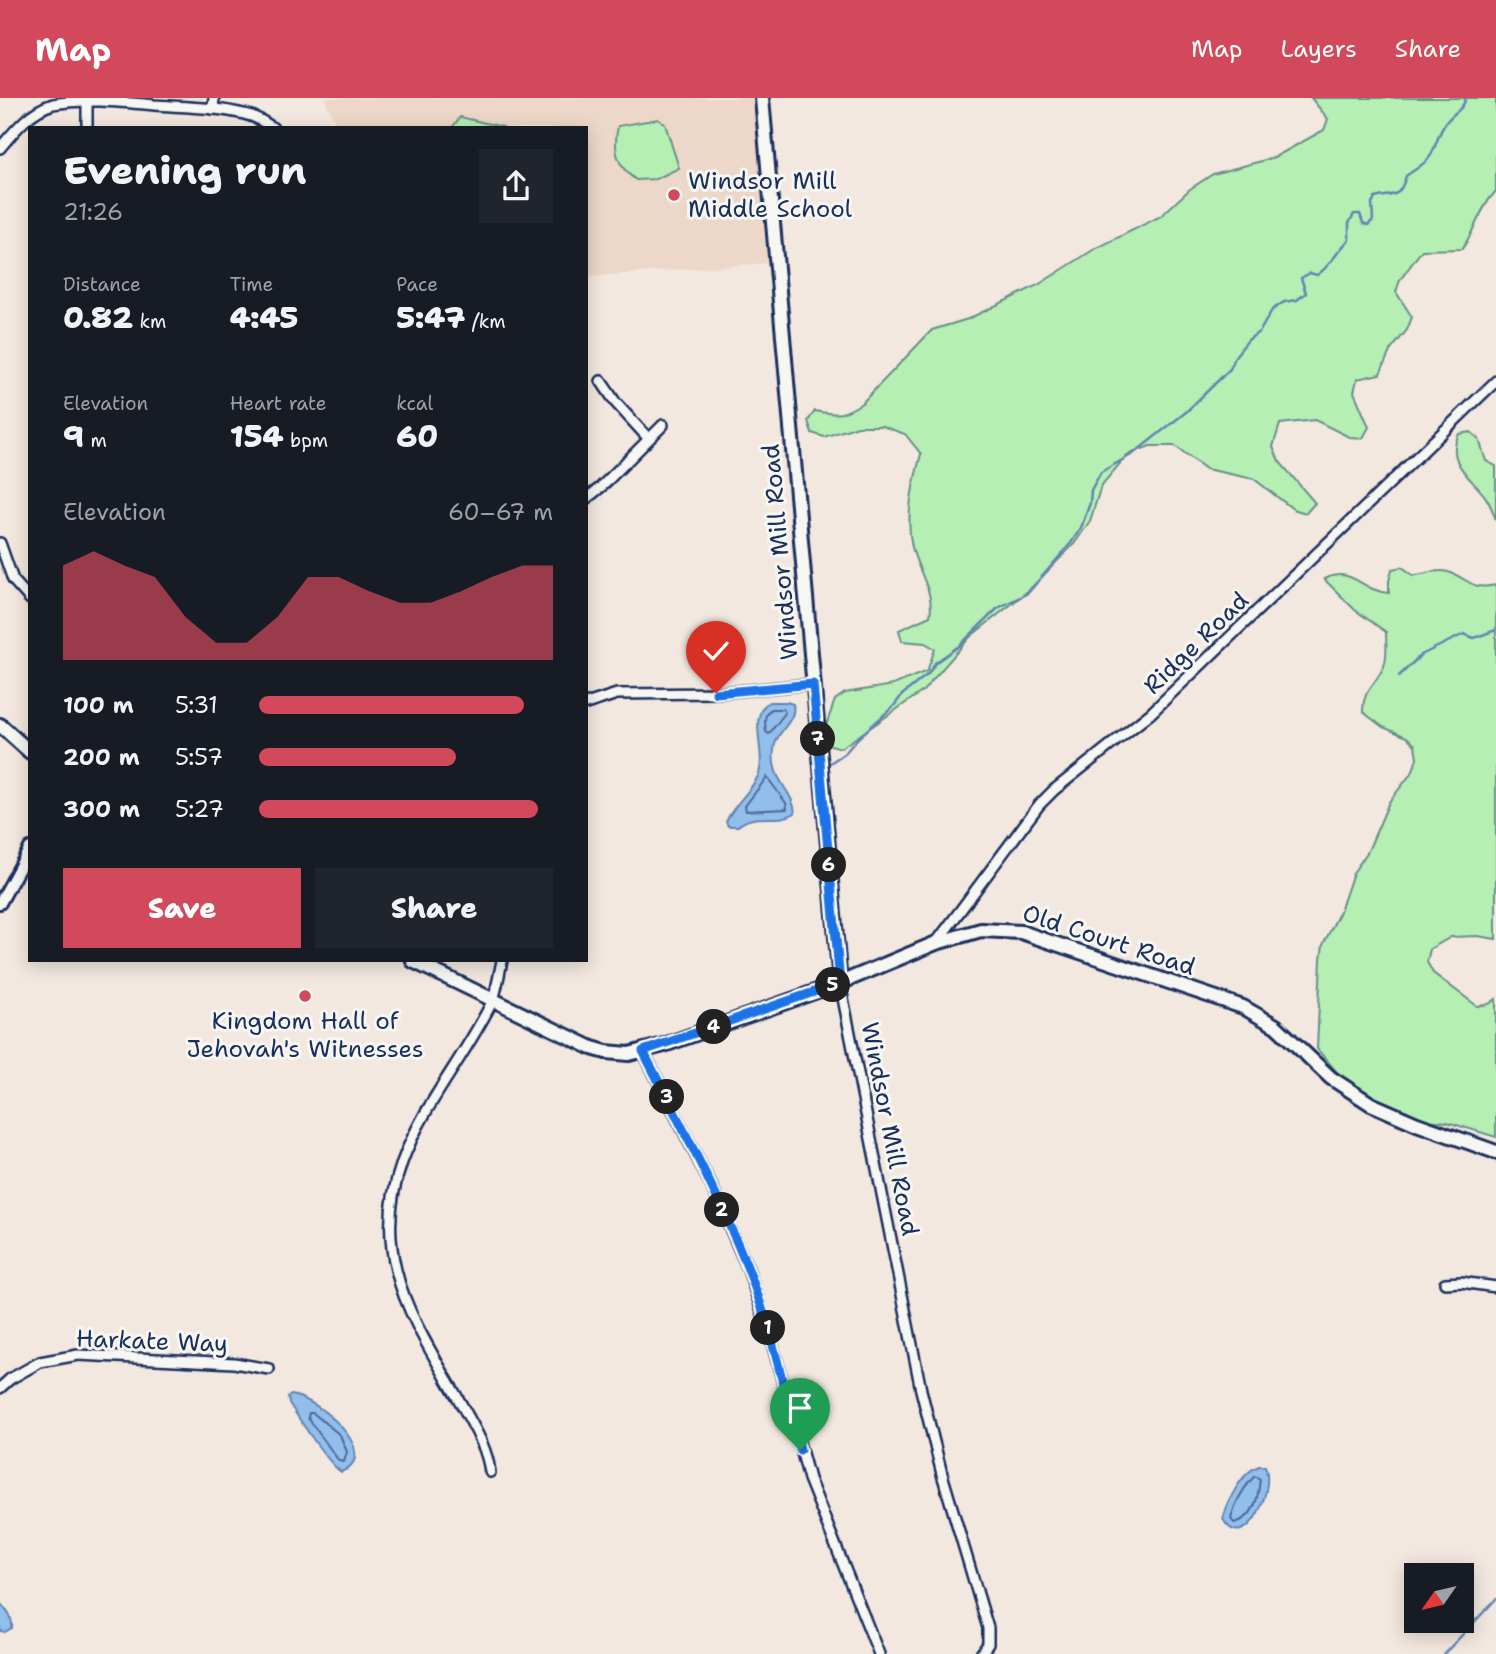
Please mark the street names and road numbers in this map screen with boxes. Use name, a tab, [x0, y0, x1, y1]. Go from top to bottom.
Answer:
street label: Windsor Mill Road	[755, 443, 805, 661]
street label: Ridge Road	[1136, 585, 1256, 701]
street label: Old Court Road	[1019, 897, 1199, 983]
street label: Windsor Mill Road	[854, 1019, 926, 1239]
street label: Harkate Way	[76, 1322, 228, 1360]

